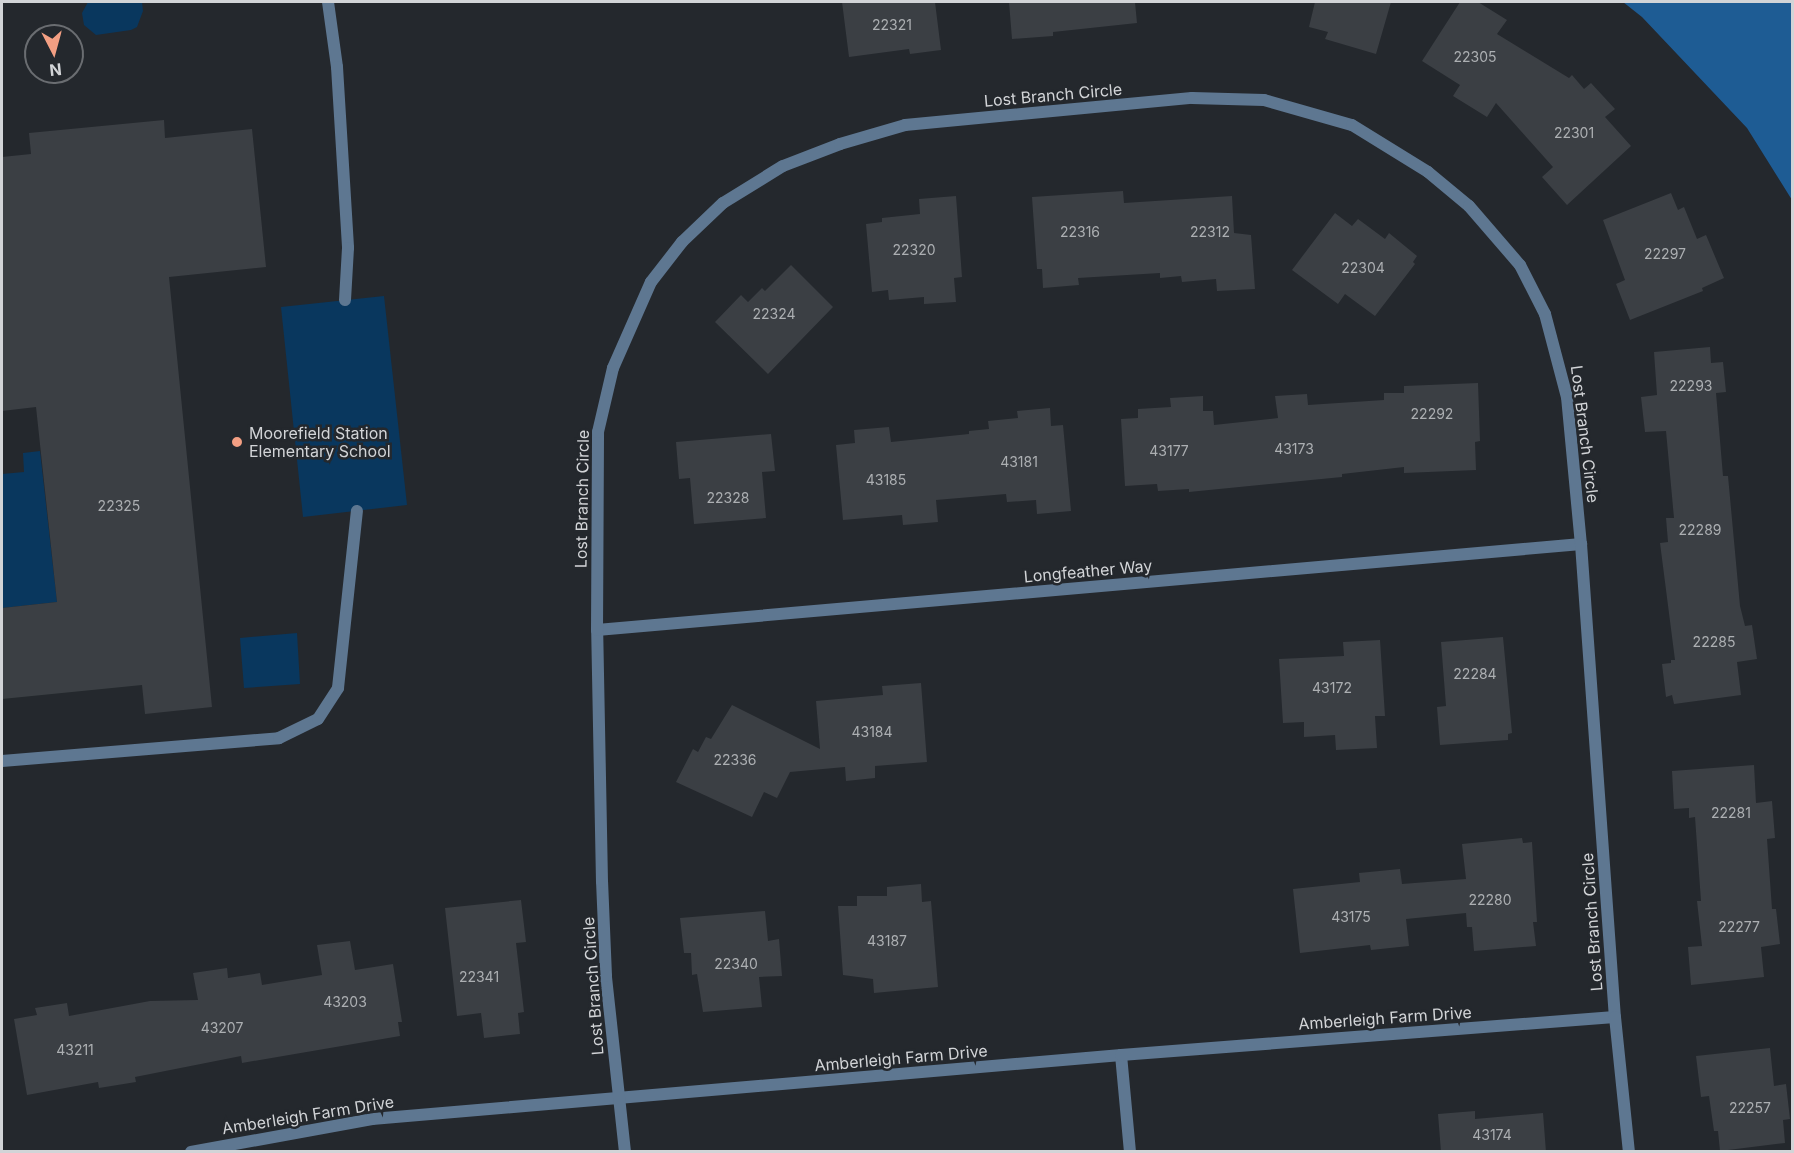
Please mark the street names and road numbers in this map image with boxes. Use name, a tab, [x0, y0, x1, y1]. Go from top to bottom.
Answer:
street label: Lost Branch Circle	[983, 79, 1123, 111]
street label: Lost Branch Circle	[1567, 364, 1603, 504]
street label: Lost Branch Circle	[571, 430, 593, 568]
street label: Longfeather Way	[1023, 556, 1153, 586]
street label: Lost Branch Circle	[1578, 852, 1606, 992]
street label: Lost Branch Circle	[579, 916, 607, 1056]
street label: Amberleigh Farm Drive	[1298, 1002, 1472, 1034]
street label: Amberleigh Farm Drive	[814, 1041, 988, 1075]
street label: Amberleigh Farm Drive	[221, 1092, 395, 1138]

